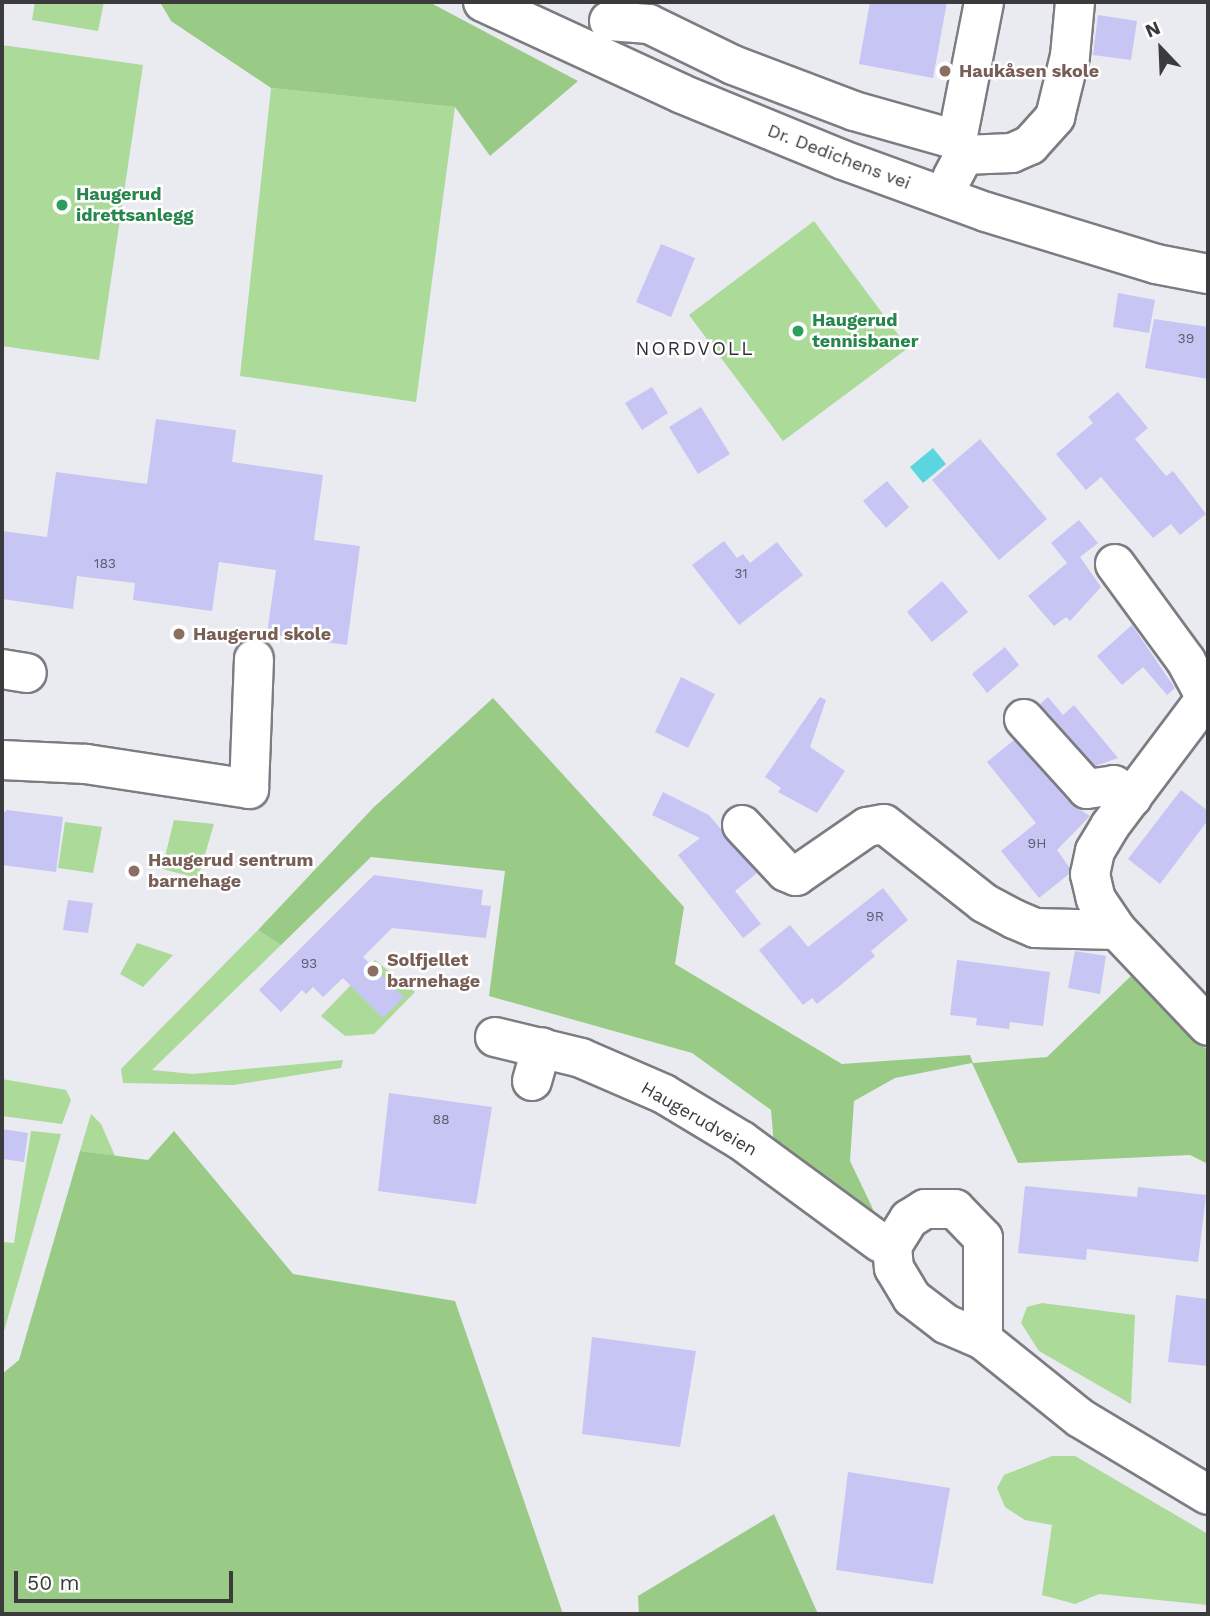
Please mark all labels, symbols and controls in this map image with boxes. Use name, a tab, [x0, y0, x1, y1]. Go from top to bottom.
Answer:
north arrow	[1126, 14, 1196, 84]
text: N	[1142, 16, 1164, 43]
place label: Haukåsen skole	[959, 60, 1099, 82]
marker: Haukåsen skole	[937, 63, 953, 79]
street label: Dr. Dedichens vei	[764, 120, 914, 194]
place label: Haugerud idrettsanlegg	[76, 184, 193, 227]
marker: Haugerud idrettsanlegg	[54, 197, 70, 213]
place label: Haugerud tennisbaner	[812, 310, 918, 352]
marker: Haugerud tennisbaner	[790, 323, 806, 339]
house number: 39	[1178, 330, 1194, 346]
district label: NORDVOLL	[636, 338, 754, 360]
house number: 183	[94, 555, 116, 571]
house number: 31	[734, 565, 748, 581]
place label: Haugerud skole	[193, 623, 331, 645]
marker: Haugerud skole	[171, 626, 187, 642]
house number: 9H	[1028, 835, 1046, 851]
place label: Haugerud sentrum barnehage	[148, 850, 313, 892]
marker: Haugerud sentrum barnehage	[126, 863, 142, 879]
house number: 9R	[866, 908, 884, 924]
place label: Solfjellet barnehage	[387, 950, 480, 992]
house number: 93	[301, 955, 317, 971]
marker: Solfjellet barnehage	[365, 963, 381, 979]
street label: Haugerudveien	[637, 1077, 761, 1161]
house number: 88	[432, 1111, 450, 1127]
scale bar	[18, 1556, 236, 1600]
text: 50 m	[27, 1570, 79, 1595]

